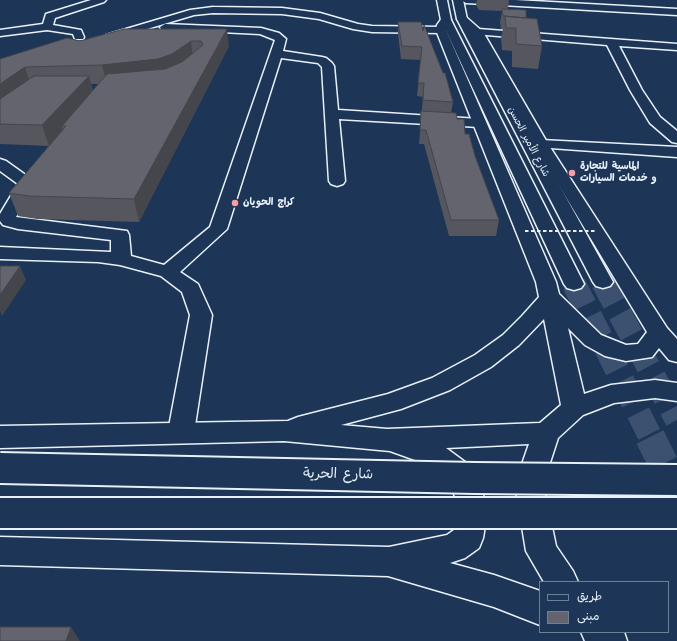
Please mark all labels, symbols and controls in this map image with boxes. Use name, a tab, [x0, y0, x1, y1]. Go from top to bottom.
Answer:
street label: شارع الأمير الحسن	[504, 105, 552, 179]
place label: الماسية للتجارة و خدمات السيارات	[580, 161, 657, 184]
marker: الماسية للتجارة و خدمات السيارات	[567, 168, 577, 178]
place label: كراج الحويان	[243, 197, 295, 209]
marker: كراج الحويان	[230, 198, 240, 208]
street label: شارع الحرية	[303, 466, 373, 484]
legend	[539, 581, 669, 633]
text: طريق	[577, 588, 602, 605]
text: مبنى	[577, 608, 600, 625]

